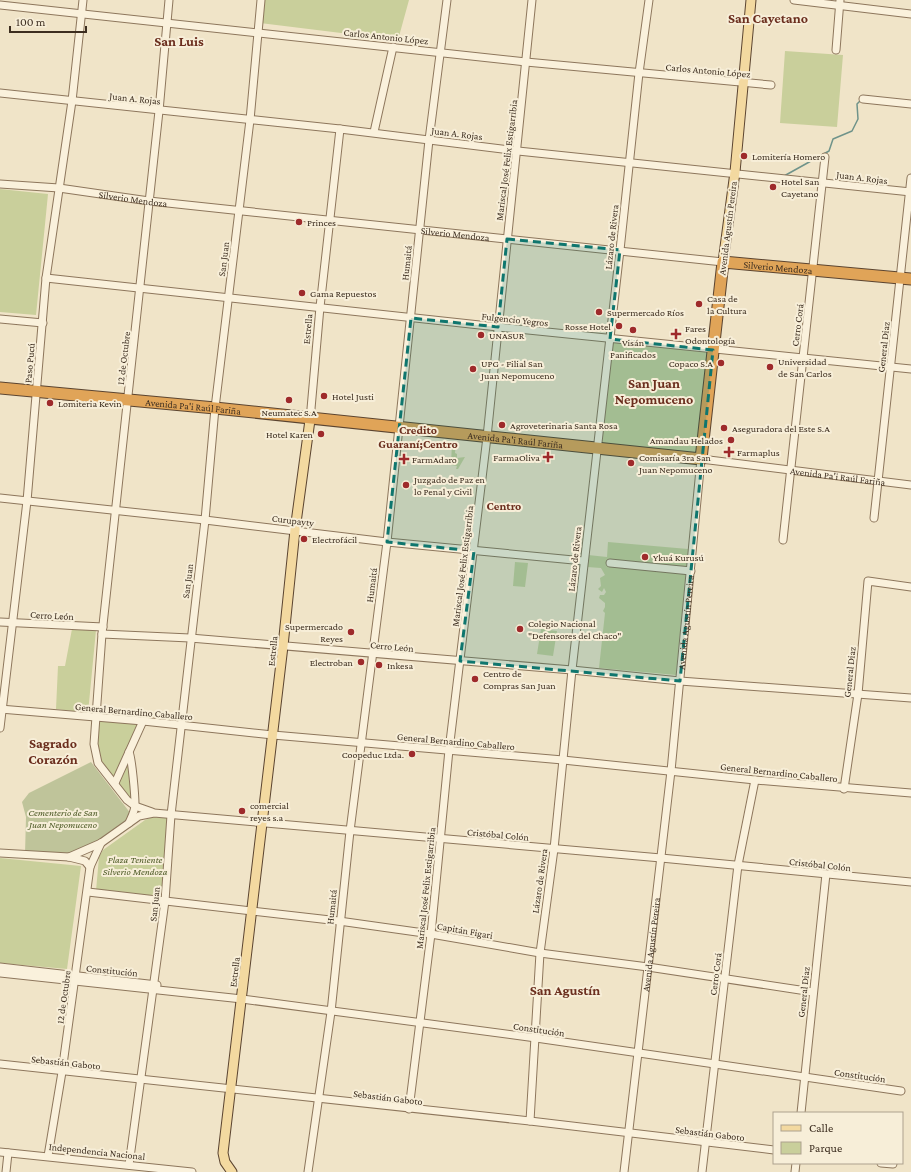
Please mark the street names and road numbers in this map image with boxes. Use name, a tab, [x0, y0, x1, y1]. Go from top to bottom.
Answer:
street label: Carlos Antonio López	[343, 27, 429, 46]
street label: Carlos Antonio López	[665, 61, 751, 80]
street label: Juan A. Rojas	[108, 90, 161, 108]
street label: Mariscal José Felix Estigarribia	[494, 98, 519, 221]
street label: Juan A. Rojas	[430, 125, 483, 143]
street label: Juan A. Rojas	[835, 169, 888, 187]
street label: Avenida Agustín Pereira	[716, 180, 739, 276]
street label: Silverio Mendoza	[98, 189, 168, 209]
street label: Lázaro de Rivera	[603, 204, 620, 270]
street label: Silverio Mendoza	[420, 225, 490, 243]
street label: San Juan	[216, 240, 231, 277]
street label: Humaitá	[399, 245, 414, 281]
street label: Silverio Mendoza	[743, 259, 813, 276]
street label: Cerro Corá	[789, 303, 806, 347]
street label: Fulgencio Yegros	[481, 311, 549, 328]
street label: Estrella	[301, 313, 314, 345]
street label: General Diaz	[875, 321, 892, 373]
street label: 12 de Octubre	[115, 330, 132, 385]
street label: Paso Pucú	[22, 342, 37, 383]
street label: Avenida Pa'i Raúl Fariña	[145, 397, 242, 417]
street label: Avenida Pa'i Raúl Fariña	[467, 430, 564, 451]
street label: Avenida Pa'i Raúl Fariña	[789, 465, 886, 488]
street label: Mariscal José Felix Estigarribia	[450, 504, 475, 627]
street label: Curupayty	[271, 512, 315, 529]
street label: Lázaro de Rivera	[566, 526, 583, 592]
street label: San Juan	[180, 562, 195, 599]
street label: Humaitá	[364, 567, 379, 603]
street label: Avenida Agustín Pereira	[676, 574, 696, 670]
street label: Cerro León	[30, 609, 75, 622]
street label: Estrella	[265, 635, 280, 667]
street label: Cerro León	[370, 639, 415, 654]
street label: General Diaz	[841, 646, 858, 698]
street label: General Bernardino Caballero	[75, 701, 193, 722]
street label: General Bernardino Caballero	[397, 731, 515, 752]
street label: General Bernardino Caballero	[720, 761, 838, 784]
street label: Mariscal José Felix Estigarribia	[414, 826, 437, 949]
street label: Cristóbal Colón	[466, 826, 530, 843]
street label: Lázaro de Rivera	[530, 848, 550, 914]
street label: Cristóbal Colón	[788, 856, 852, 873]
street label: San Juan	[147, 886, 162, 922]
street label: Humaitá	[324, 889, 339, 925]
street label: Avenida Agustín Pereira	[640, 897, 662, 992]
street label: Capitán Figari	[436, 920, 494, 941]
street label: Cerro Corá	[707, 952, 724, 996]
street label: Estrella	[227, 956, 242, 988]
street label: Constitución	[86, 962, 139, 979]
street label: General Diaz	[795, 966, 812, 1018]
street label: 12 de Octubre	[54, 969, 73, 1024]
street label: Constitución	[513, 1020, 566, 1039]
street label: Sebastián Gaboto	[31, 1053, 101, 1072]
street label: Constitución	[834, 1066, 887, 1085]
street label: Sebastián Gaboto	[353, 1088, 423, 1107]
street label: Sebastián Gaboto	[675, 1124, 745, 1143]
street label: Independencia Nacional	[48, 1141, 146, 1162]

